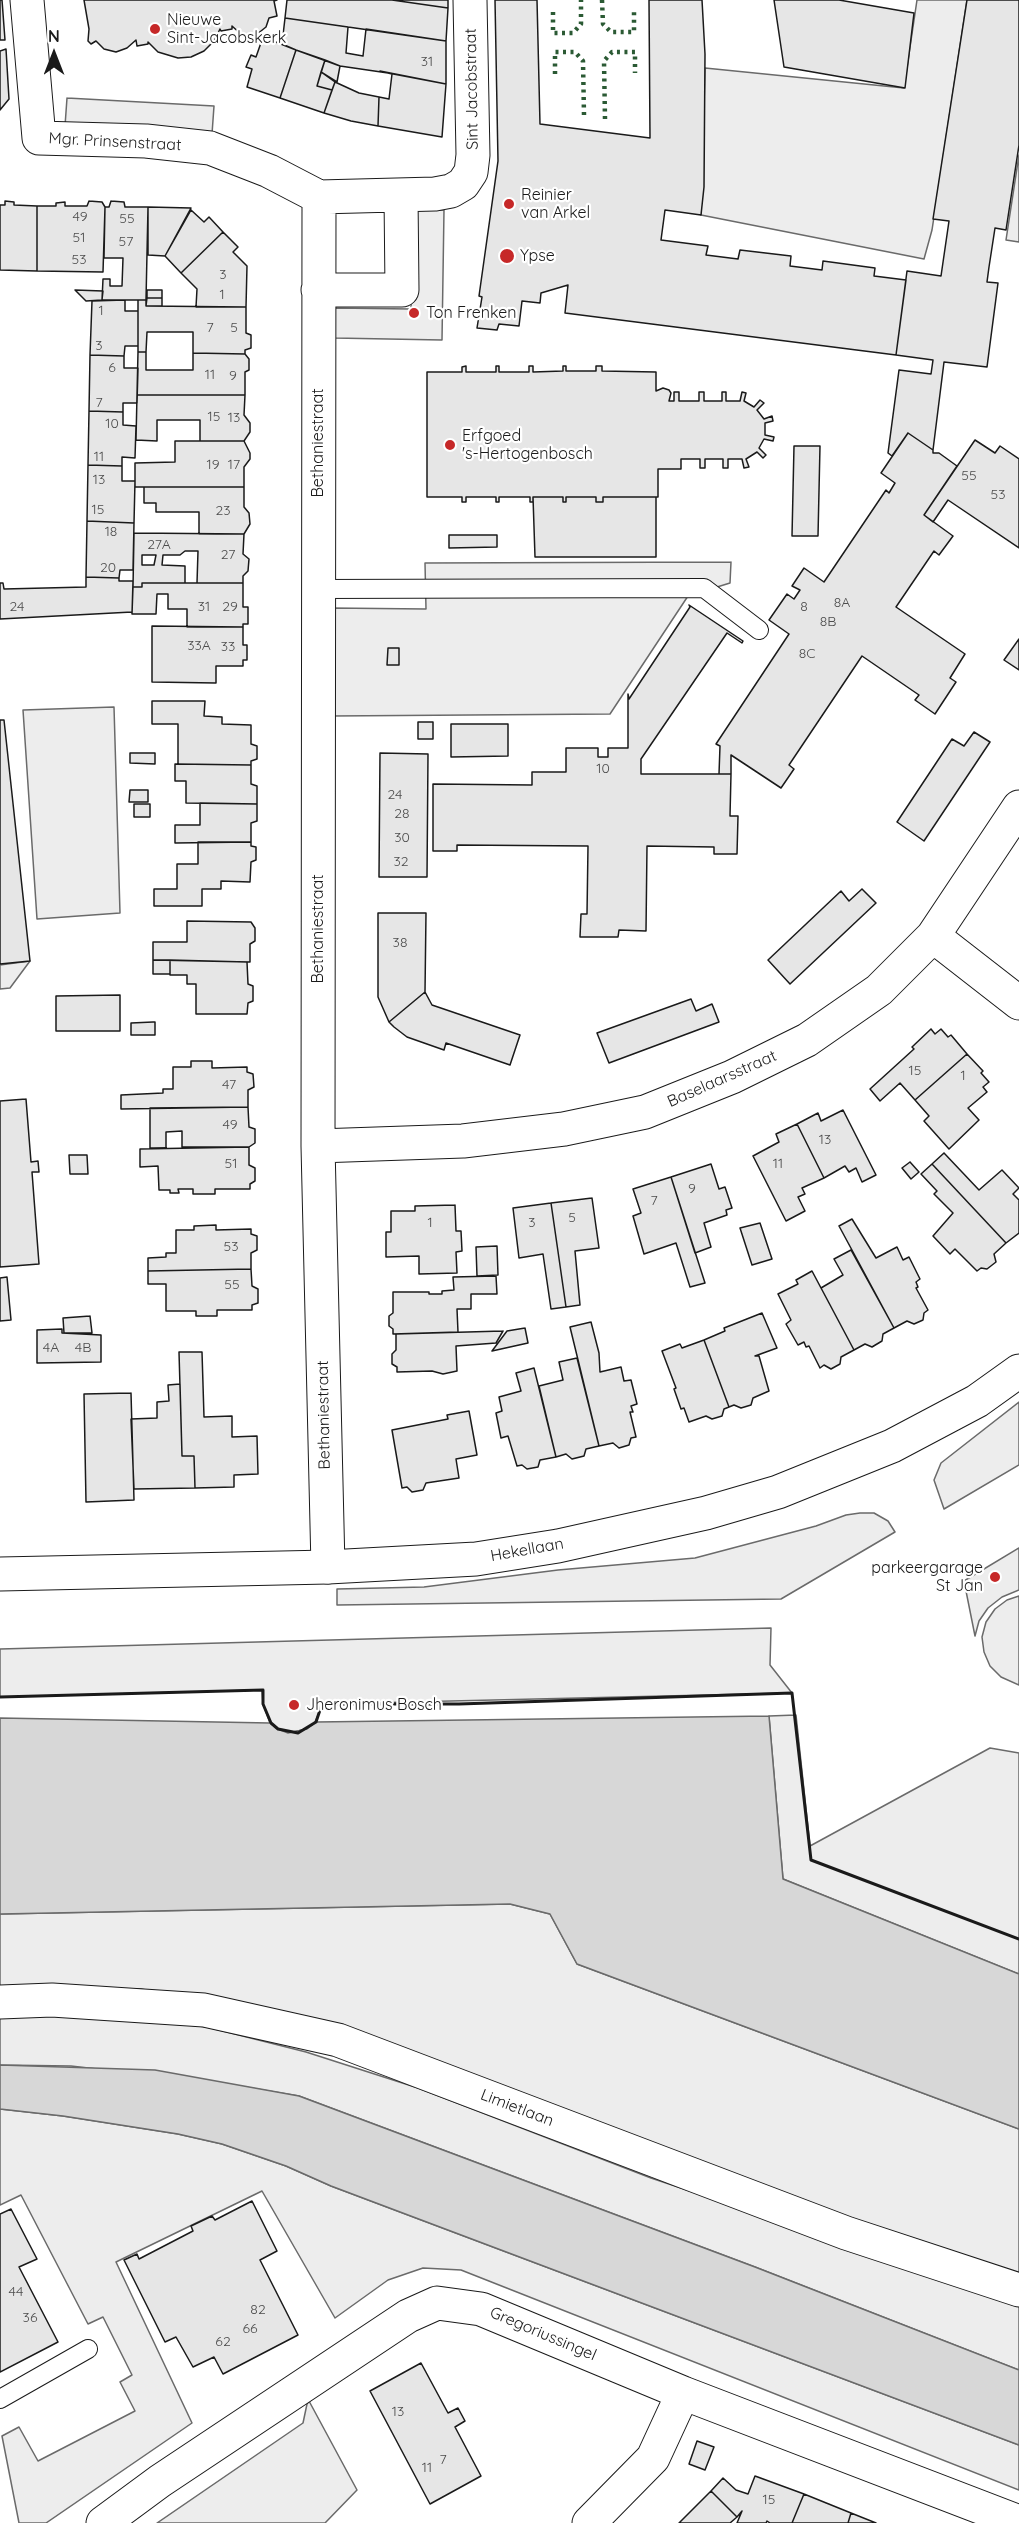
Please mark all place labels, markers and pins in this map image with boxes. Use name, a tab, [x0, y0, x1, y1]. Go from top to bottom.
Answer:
place label: Nieuwe Sint-Jacobskerk	[167, 10, 286, 48]
marker: Nieuwe Sint-Jacobskerk	[148, 22, 162, 36]
place label: Reinier van Arkel	[521, 185, 590, 223]
marker: Reinier van Arkel	[502, 197, 516, 211]
place label: Ypse	[520, 246, 555, 266]
marker: Ypse	[498, 247, 516, 265]
place label: Ton Frenken	[426, 303, 517, 323]
marker: Ton Frenken	[407, 306, 421, 320]
place label: Erfgoed 's-Hertogenbosch	[462, 426, 593, 464]
marker: Erfgoed 's-Hertogenbosch	[443, 438, 457, 452]
place label: parkeergarage St Jan	[871, 1558, 983, 1596]
marker: parkeergarage St Jan	[988, 1570, 1002, 1584]
place label: Jheronimus Bosch	[306, 1695, 442, 1715]
marker: Jheronimus Bosch	[287, 1698, 301, 1712]

